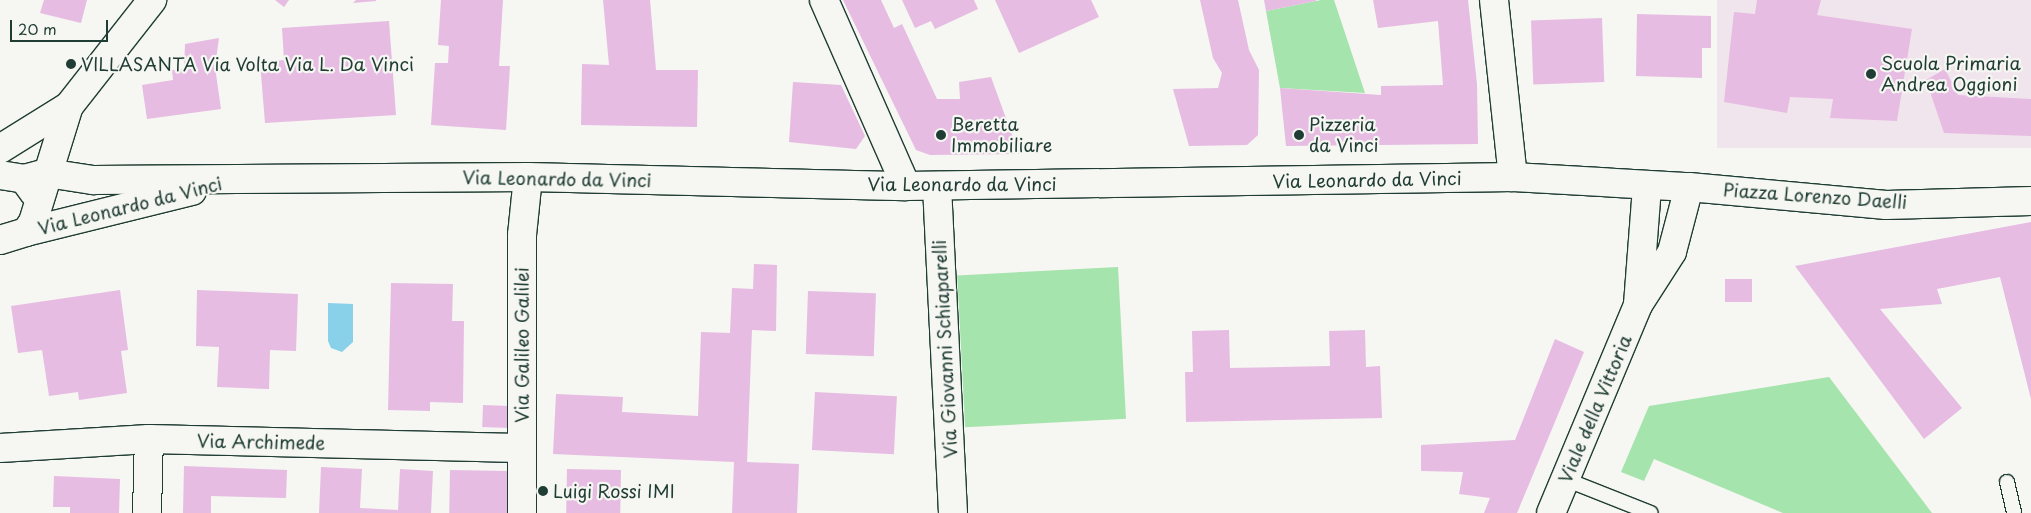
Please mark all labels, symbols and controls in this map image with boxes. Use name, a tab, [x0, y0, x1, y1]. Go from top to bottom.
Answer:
scale bar	[12, 10, 110, 42]
text: 20 m	[18, 17, 57, 40]
place label: VILLASANTA Via Volta Via L. Da Vinci	[81, 53, 414, 75]
place label: Scuola Primaria Andrea Oggioni	[1881, 53, 2021, 96]
marker: VILLASANTA Via Volta Via L. Da Vinci	[65, 58, 77, 70]
marker: Scuola Primaria Andrea Oggioni	[1865, 68, 1877, 80]
place label: Beretta Immobiliare	[951, 114, 1052, 156]
place label: Pizzeria da Vinci	[1309, 114, 1378, 156]
marker: Beretta Immobiliare	[935, 129, 947, 141]
marker: Pizzeria da Vinci	[1293, 129, 1305, 141]
street label: Via Leonardo da Vinci	[463, 167, 651, 191]
street label: Via Leonardo da Vinci	[1273, 168, 1461, 192]
street label: Via Leonardo da Vinci	[36, 173, 224, 239]
street label: Via Leonardo da Vinci	[868, 173, 1056, 195]
street label: Piazza Lorenzo Daelli	[1722, 179, 1908, 213]
street label: Via Giovanni Schiaparelli	[928, 239, 962, 459]
street label: Via Galileo Galilei	[511, 267, 533, 423]
street label: Viale della Vittoria	[1554, 331, 1636, 487]
street label: Via Archimede	[197, 430, 325, 454]
place label: Luigi Rossi IMI	[553, 480, 676, 502]
marker: Luigi Rossi IMI	[537, 485, 549, 497]

